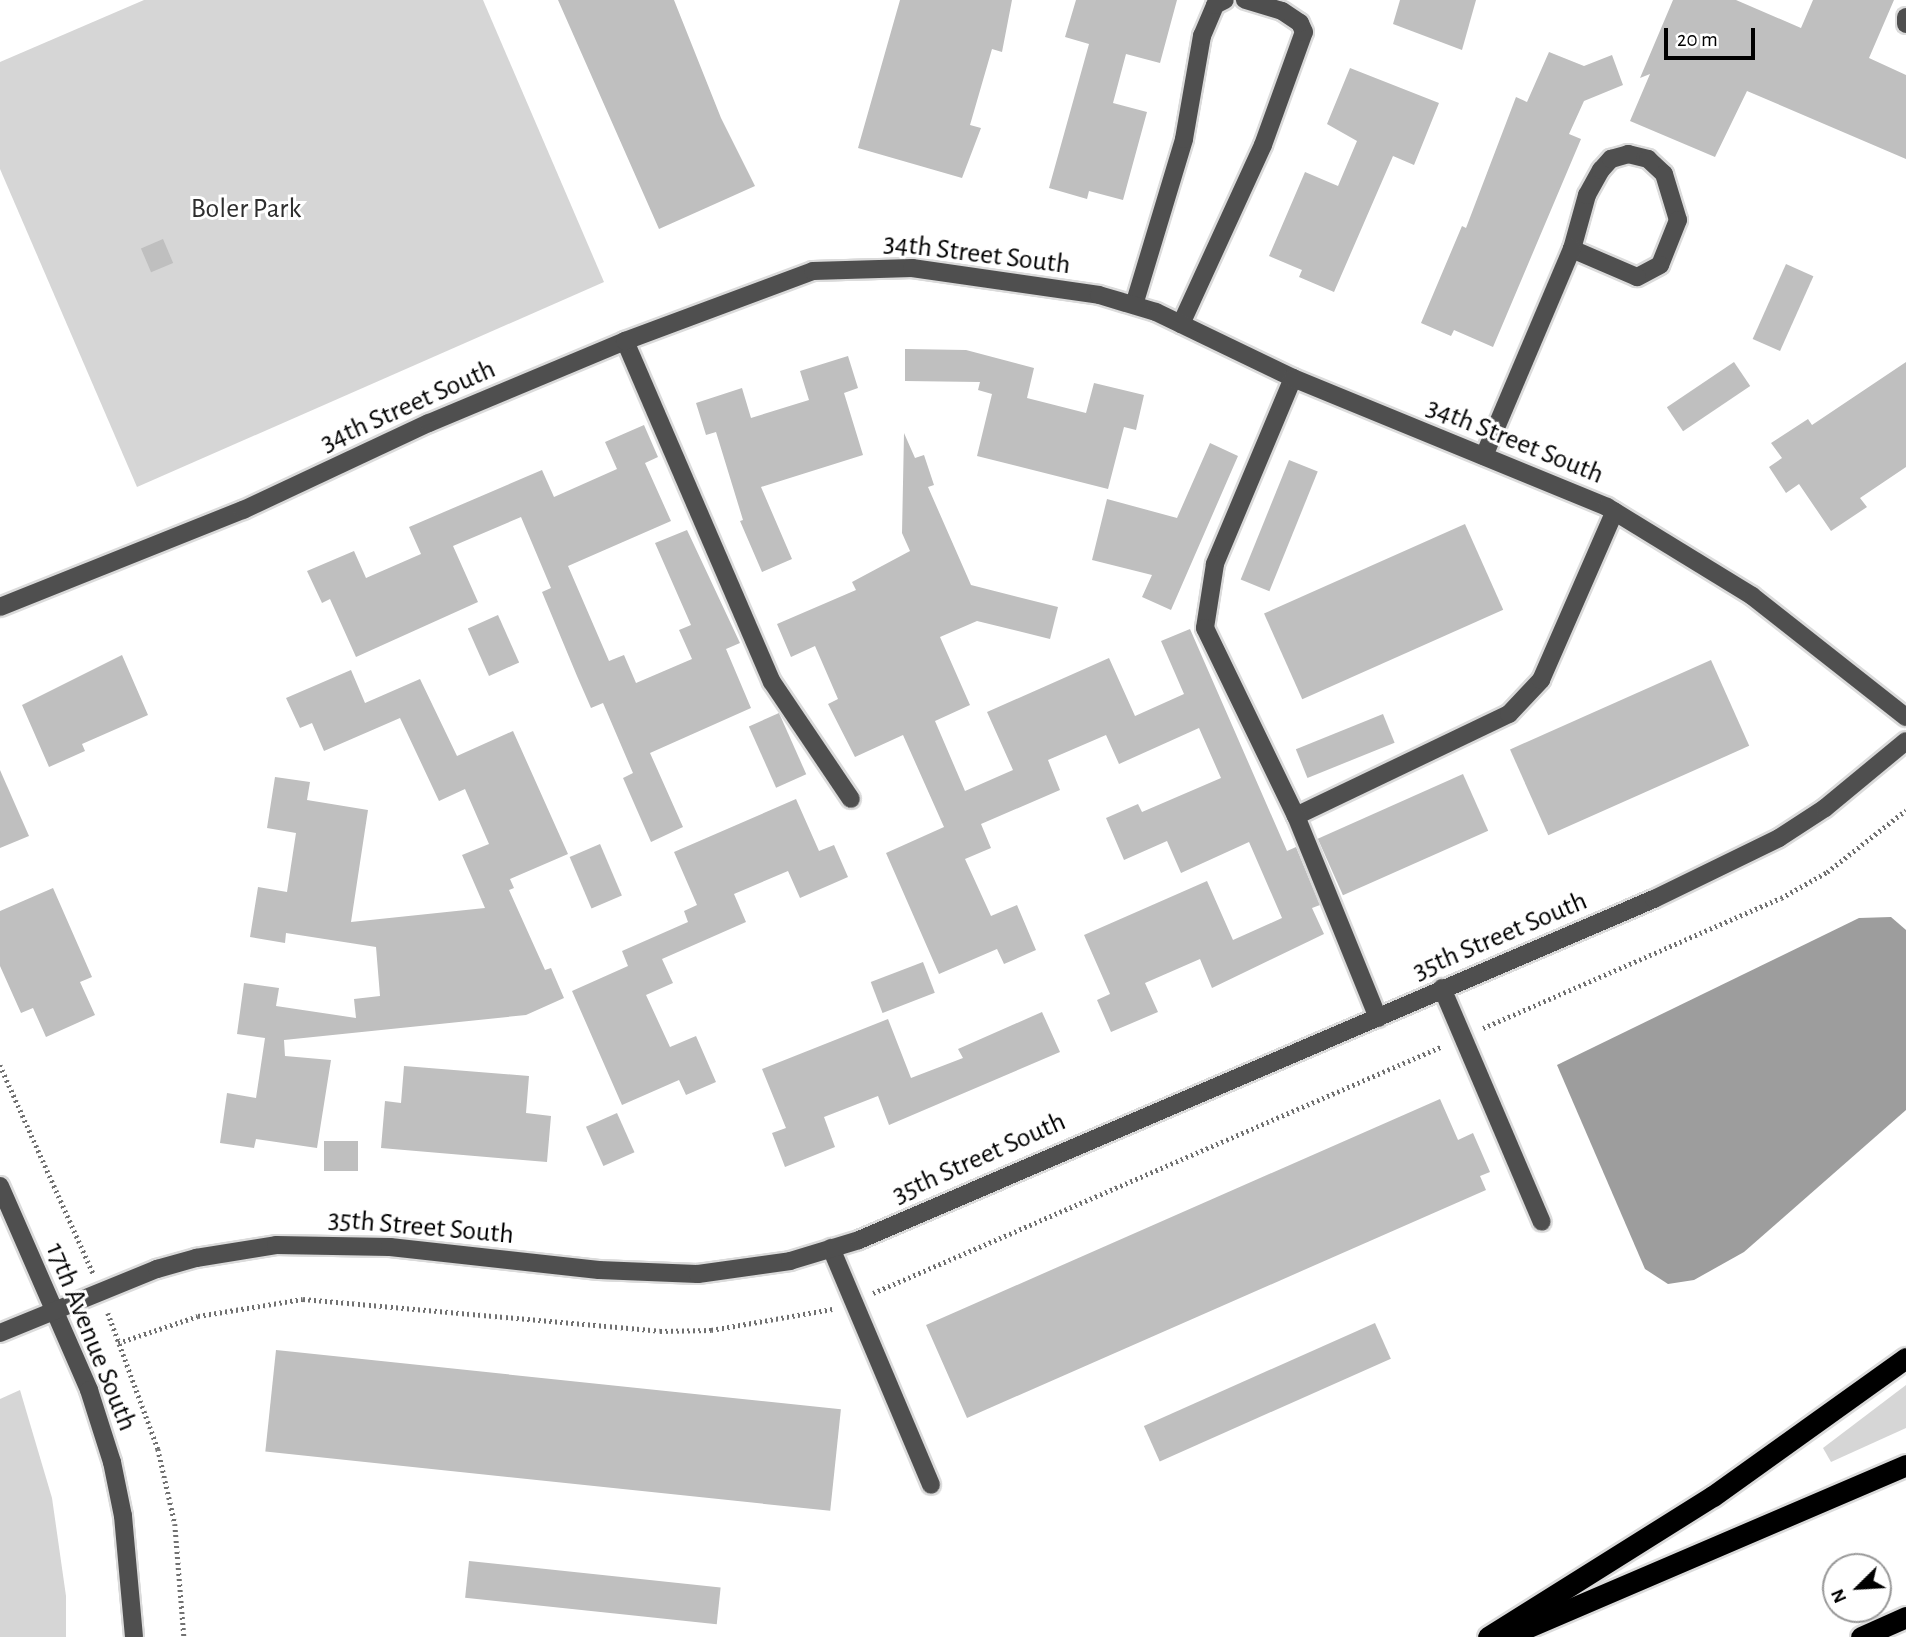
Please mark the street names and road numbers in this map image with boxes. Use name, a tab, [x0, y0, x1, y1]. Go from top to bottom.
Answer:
street label: 34th Street South	[882, 226, 1072, 282]
street label: 34th Street South	[315, 352, 501, 460]
street label: 34th Street South	[1422, 390, 1608, 492]
street label: 35th Street South	[1408, 884, 1592, 988]
street label: 35th Street South	[887, 1105, 1071, 1211]
street label: 35th Street South	[327, 1202, 515, 1252]
street label: 17th Avenue South	[38, 1238, 144, 1436]

